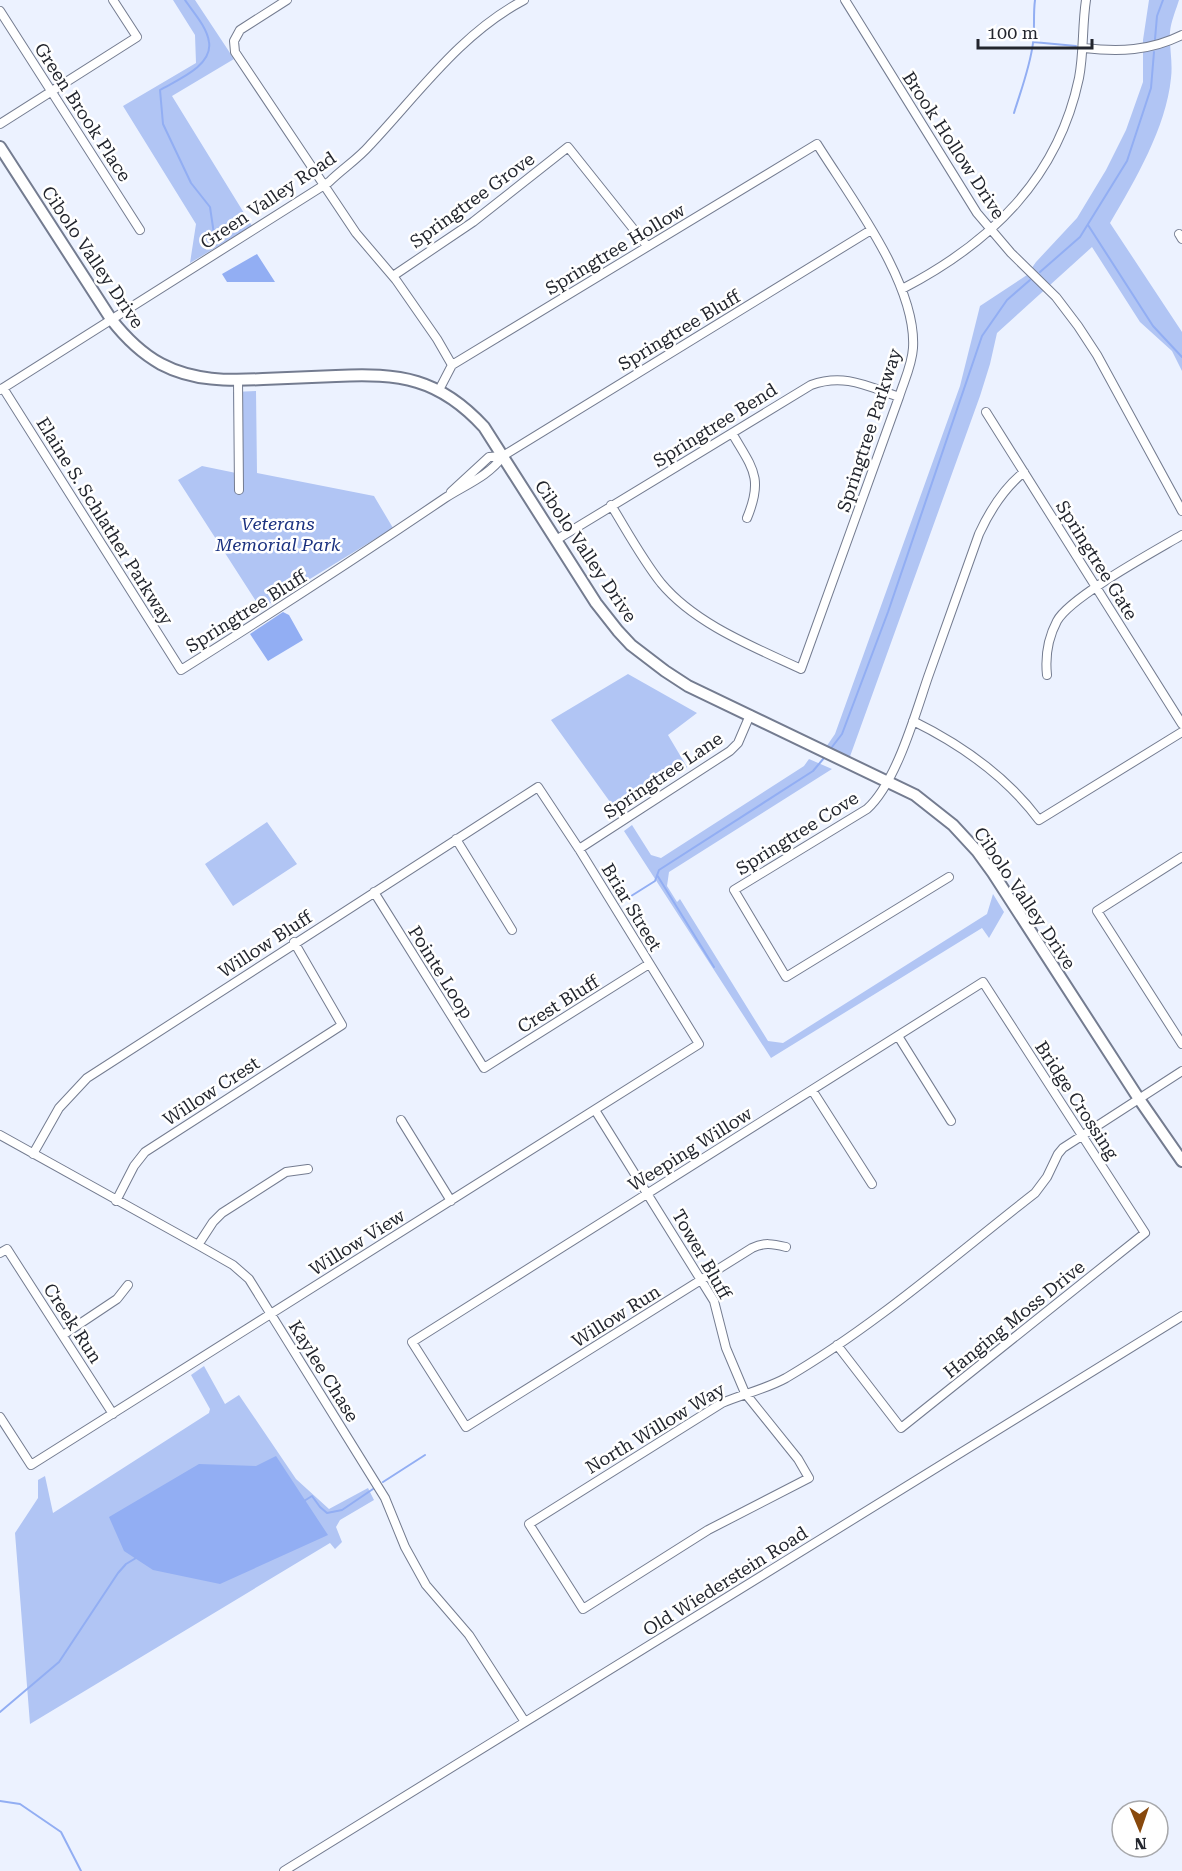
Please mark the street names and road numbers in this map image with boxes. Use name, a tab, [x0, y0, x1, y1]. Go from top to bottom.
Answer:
street label: Green Brook Place	[30, 39, 136, 185]
street label: Brook Hollow Drive	[899, 67, 1010, 223]
street label: Green Valley Road	[196, 147, 340, 253]
street label: Springtree Grove	[406, 148, 538, 252]
street label: Cibolo Valley Drive	[38, 182, 148, 332]
street label: Springtree Hollow	[541, 199, 689, 299]
street label: Springtree Bluff	[614, 285, 745, 375]
street label: Springtree Parkway	[833, 345, 905, 514]
street label: Springtree Bend	[649, 378, 781, 471]
street label: Elaine S. Schlather Parkway	[32, 413, 178, 629]
street label: Cibolo Valley Drive	[531, 476, 641, 626]
street label: Springtree Gate	[1052, 496, 1142, 624]
street label: Springtree Bluff	[182, 565, 311, 657]
street label: Springtree Lane	[599, 727, 727, 823]
street label: Springtree Cove	[732, 787, 862, 879]
street label: Cibolo Valley Drive	[970, 823, 1080, 973]
street label: Briar Street	[598, 859, 667, 955]
street label: Willow Bluff	[214, 905, 316, 982]
street label: Pointe Loop	[404, 922, 478, 1022]
street label: Crest Bluff	[514, 970, 603, 1037]
street label: Bridge Crossing	[1031, 1037, 1123, 1164]
street label: Willow Crest	[159, 1052, 263, 1130]
street label: Weeping Willow	[624, 1102, 756, 1196]
street label: Willow View	[306, 1204, 409, 1280]
street label: Tower Bluff	[668, 1206, 737, 1303]
street label: Hanging Moss Drive	[939, 1256, 1089, 1382]
street label: Creek Run	[39, 1279, 107, 1367]
street label: Willow Run	[568, 1280, 664, 1351]
street label: Kaylee Chase	[285, 1317, 364, 1426]
street label: North Willow Way	[582, 1378, 729, 1478]
street label: Old Wiederstein Road	[639, 1522, 811, 1640]

